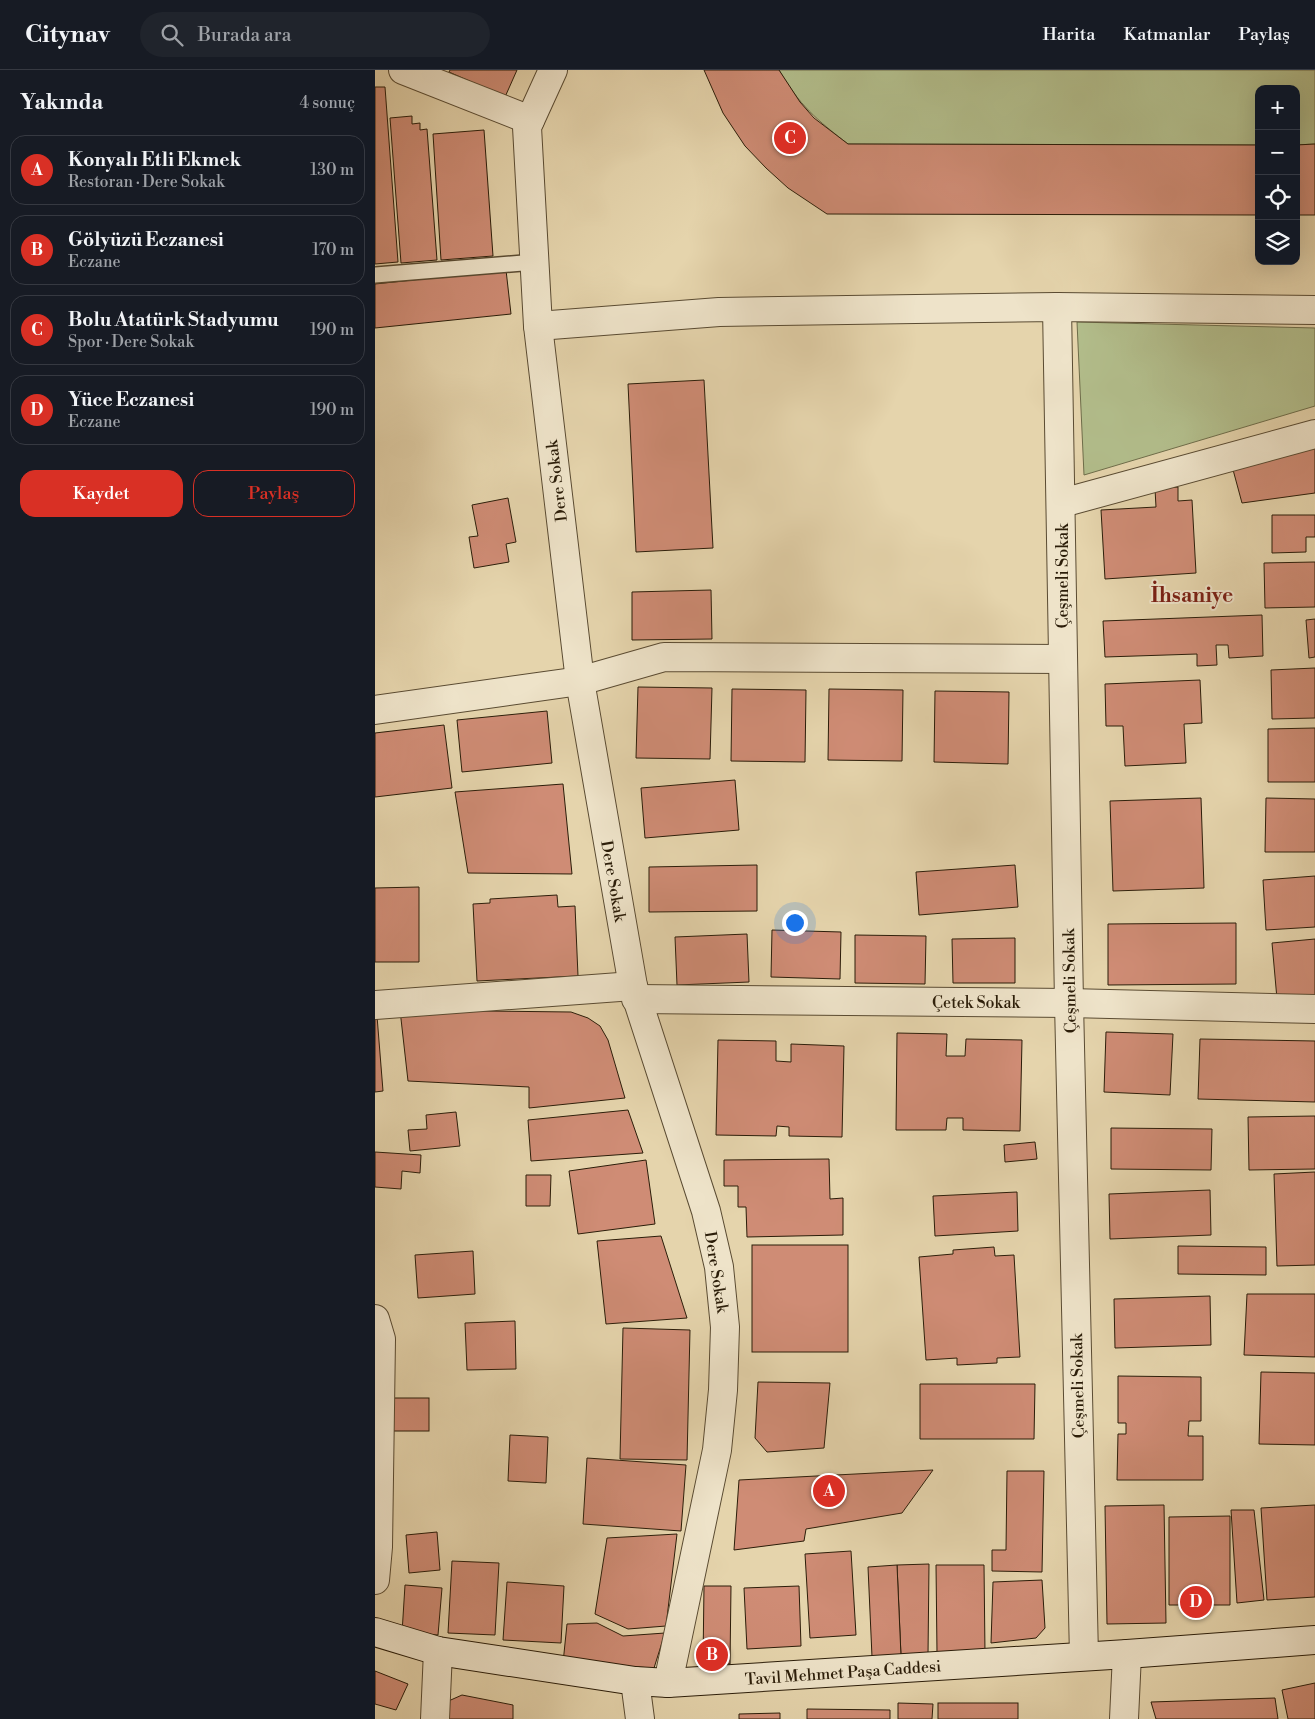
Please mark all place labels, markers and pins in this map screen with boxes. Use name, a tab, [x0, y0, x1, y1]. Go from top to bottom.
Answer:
pin: C	[774, 119, 806, 157]
pin: A	[813, 1472, 845, 1510]
pin: D	[1180, 1583, 1212, 1621]
pin: B	[696, 1636, 728, 1674]

